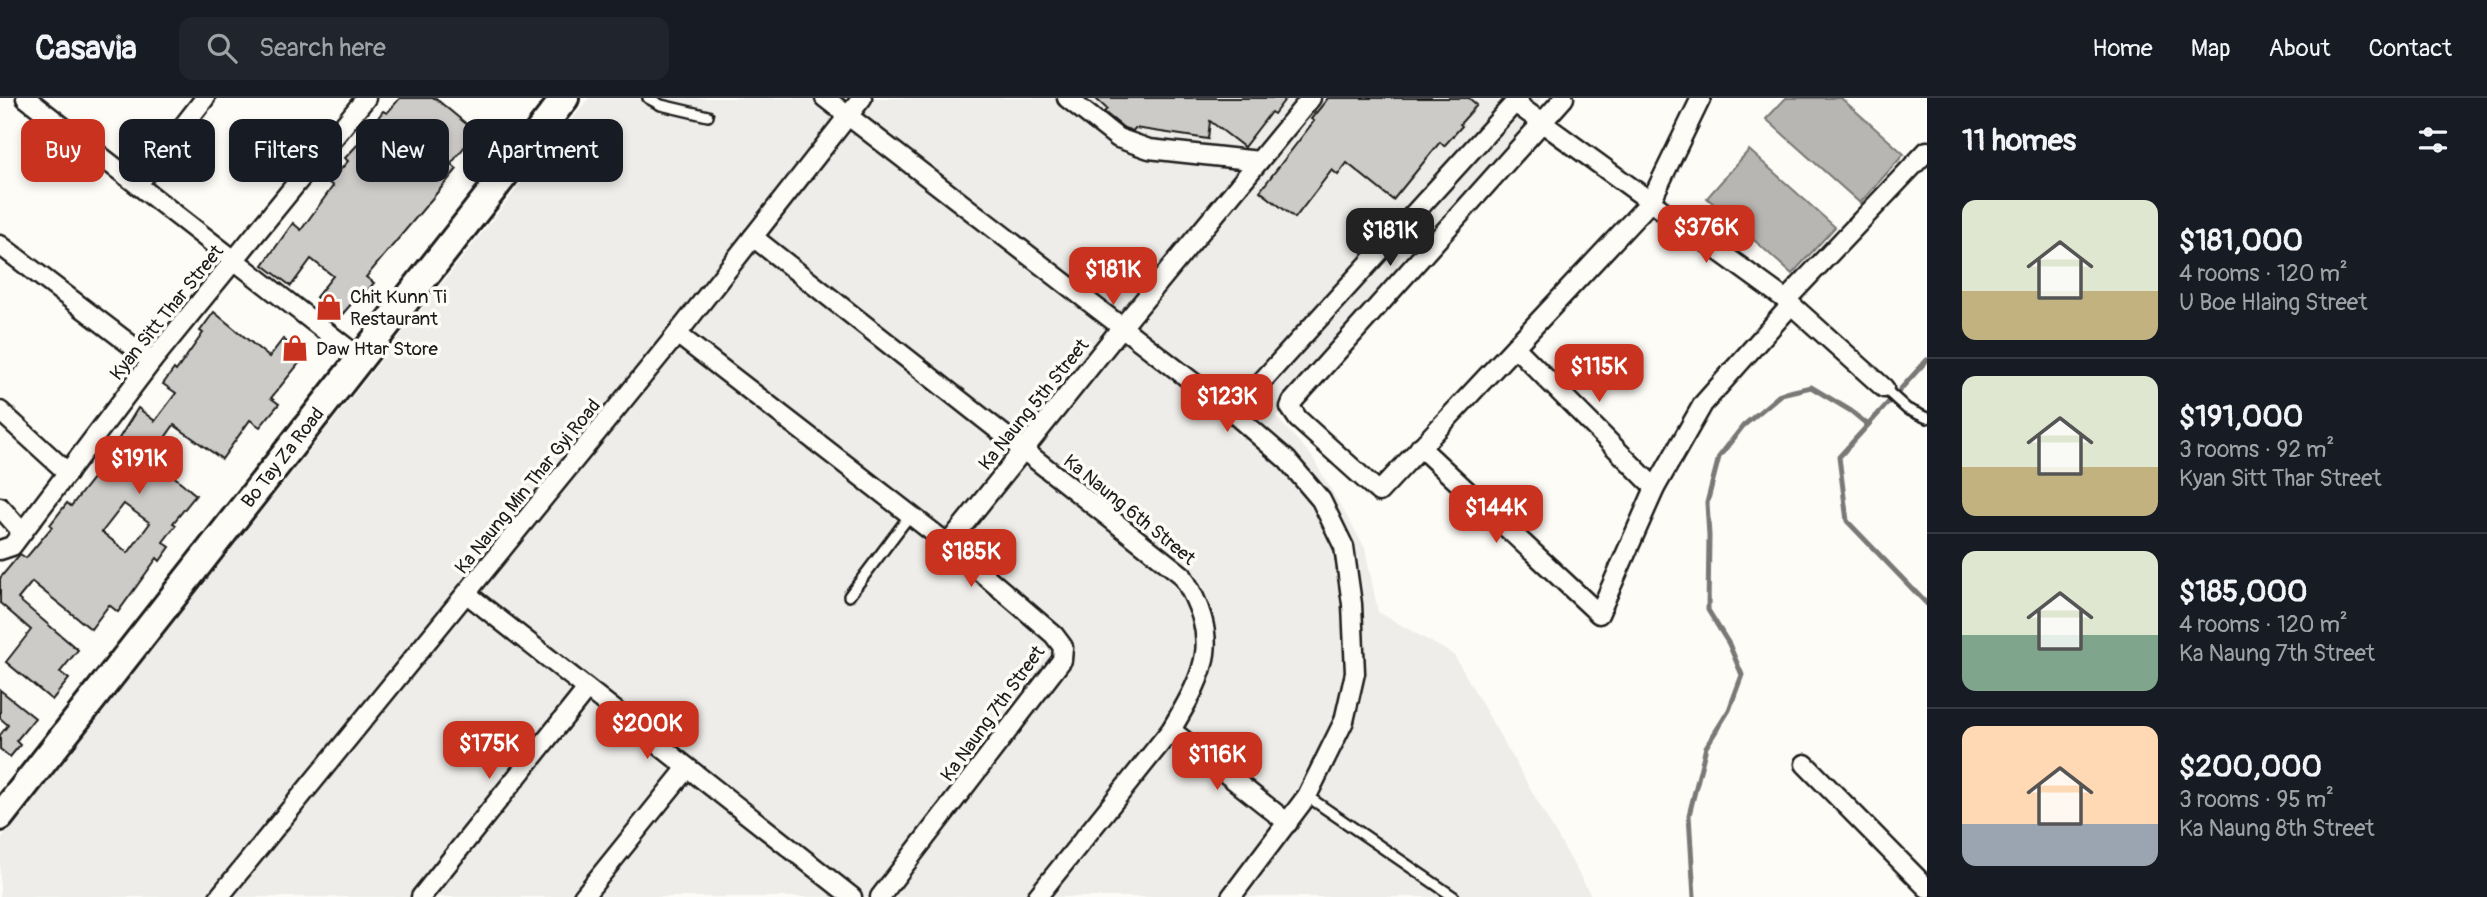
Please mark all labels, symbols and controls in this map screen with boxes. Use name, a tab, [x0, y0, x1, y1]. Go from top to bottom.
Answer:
search box	[179, 17, 669, 80]
text: Casavia	[35, 28, 137, 69]
icon: search	[203, 29, 241, 67]
text: Search here	[259, 32, 386, 64]
text: Home	[2092, 34, 2153, 63]
text: Map	[2191, 34, 2231, 63]
text: About	[2269, 34, 2331, 63]
text: Contact	[2369, 34, 2452, 63]
chip: Buy	[21, 119, 105, 182]
chip: Rent	[119, 119, 215, 182]
chip: Filters	[229, 119, 342, 182]
chip: New	[356, 119, 449, 182]
chip: Apartment	[463, 119, 623, 182]
icon: filters	[2414, 121, 2452, 159]
text: 11 homes	[1962, 122, 2076, 159]
pin: $376K	[1657, 206, 1755, 265]
pin: $181K	[1341, 208, 1439, 268]
text: $376K	[1674, 213, 1738, 242]
text: $181K	[1362, 216, 1418, 245]
text: $181,000	[2179, 222, 2303, 259]
icon: home	[2018, 228, 2102, 312]
street label: Kyan Sitt Thar Street	[105, 240, 229, 385]
pin: $181K	[1064, 248, 1162, 307]
text: $181K	[1085, 255, 1141, 284]
text: 4 rooms · 120 m²	[2179, 259, 2348, 288]
place label: Chit Kunn Ti Restaurant	[350, 285, 447, 331]
text: U Boe Hlaing Street	[2179, 288, 2367, 317]
shop icon: Chit Kunn Ti Restaurant	[314, 292, 344, 322]
shop icon: Daw Htar Store	[280, 333, 310, 363]
street label: Ka Naung 5th Street	[973, 334, 1094, 475]
place label: Daw Htar Store	[316, 337, 438, 361]
pin: $115K	[1550, 344, 1648, 404]
text: $115K	[1571, 352, 1627, 381]
pin: $123K	[1178, 374, 1276, 434]
text: $123K	[1197, 382, 1257, 411]
street label: Ka Naung Min Thar Gyi Road	[450, 394, 606, 579]
text: $191,000	[2179, 398, 2303, 435]
street label: Bo Tay Za Road	[236, 403, 329, 513]
icon: home	[2018, 404, 2102, 488]
text: 3 rooms · 92 m²	[2179, 435, 2334, 464]
pin: $191K	[90, 436, 188, 496]
text: $191K	[111, 444, 167, 473]
street label: Ka Naung 6th Street	[1058, 449, 1201, 571]
text: Kyan Sitt Thar Street	[2179, 464, 2382, 493]
pin: $144K	[1447, 486, 1545, 545]
text: $144K	[1465, 493, 1527, 522]
pin: $185K	[922, 530, 1020, 589]
text: $185K	[941, 537, 1001, 566]
text: $185,000	[2179, 573, 2307, 610]
icon: home	[2018, 579, 2102, 663]
text: 4 rooms · 120 m²	[2179, 610, 2348, 639]
text: Ka Naung 7th Street	[2179, 639, 2375, 668]
street label: Ka Naung 7th Street	[935, 641, 1050, 786]
pin: $200K	[598, 702, 696, 761]
text: $200K	[612, 709, 682, 738]
pin: $175K	[440, 722, 538, 781]
text: $175K	[459, 729, 519, 758]
pin: $116K	[1168, 732, 1266, 792]
text: $116K	[1188, 740, 1246, 769]
text: $200,000	[2179, 748, 2322, 785]
icon: home	[2018, 754, 2102, 838]
text: 3 rooms · 95 m²	[2179, 785, 2334, 814]
text: Ka Naung 8th Street	[2179, 814, 2375, 843]

